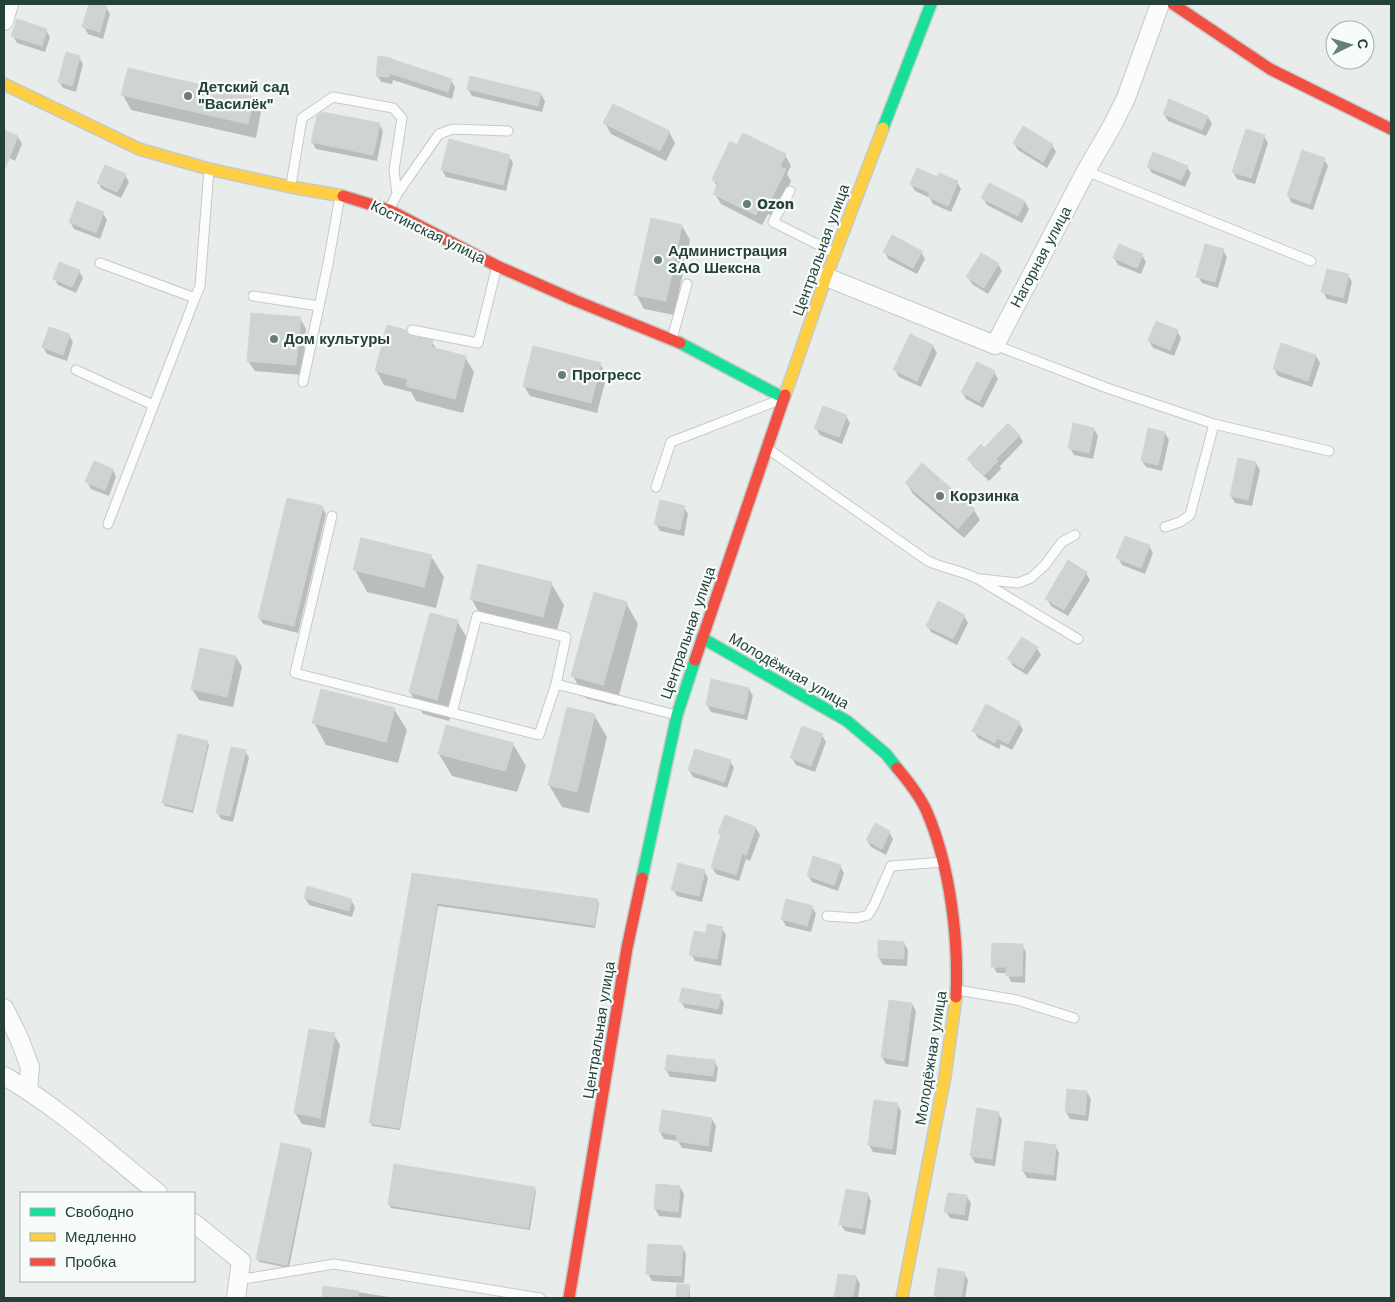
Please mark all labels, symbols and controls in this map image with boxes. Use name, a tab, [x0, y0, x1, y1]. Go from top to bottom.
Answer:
north arrow	[1325, 20, 1375, 70]
text: С	[1355, 38, 1371, 50]
place label: Детский сад "Василёк"	[198, 78, 290, 113]
marker: Детский сад "Василёк"	[182, 90, 194, 102]
street label: Центральная улица	[789, 181, 853, 318]
place label: Ozon	[757, 195, 794, 213]
street label: Костинская улица	[368, 196, 489, 268]
marker: Ozon	[741, 198, 753, 210]
street label: Нагорная улица	[1007, 203, 1076, 311]
place label: Администрация ЗАО Шексна	[668, 242, 787, 277]
marker: Администрация ЗАО Шексна	[652, 254, 664, 266]
place label: Дом культуры	[284, 330, 390, 348]
marker: Дом культуры	[268, 333, 280, 345]
place label: Прогресс	[572, 366, 641, 384]
marker: Прогресс	[556, 369, 568, 381]
place label: Корзинка	[950, 487, 1020, 505]
marker: Корзинка	[934, 490, 946, 502]
street label: Центральная улица	[657, 564, 719, 702]
street label: Молодёжная улица	[726, 629, 853, 713]
street label: Центральная улица	[579, 959, 619, 1100]
street label: Молодёжная улица	[911, 989, 951, 1126]
legend	[20, 1192, 195, 1282]
text: Свободно	[65, 1203, 134, 1221]
text: Медленно	[65, 1228, 136, 1246]
text: Пробка	[65, 1253, 117, 1271]

